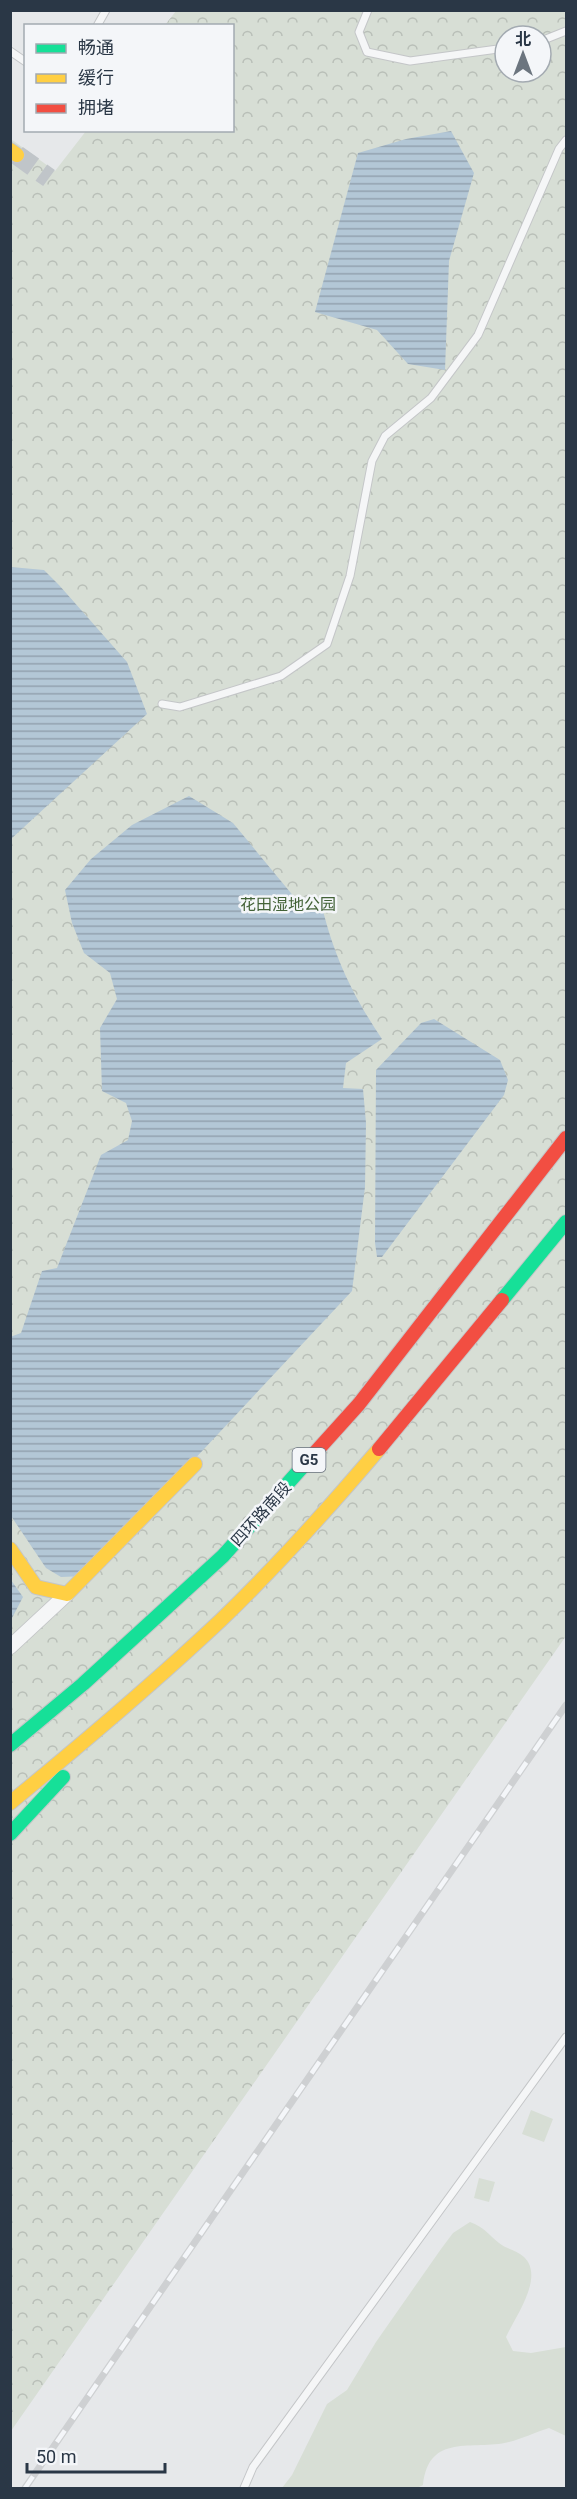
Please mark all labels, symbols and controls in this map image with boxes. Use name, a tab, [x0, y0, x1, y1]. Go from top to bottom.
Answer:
legend	[24, 24, 234, 132]
north arrow	[493, 24, 553, 84]
text: 北	[515, 30, 531, 49]
text: 畅通	[78, 37, 114, 58]
text: 缓行	[78, 67, 114, 88]
text: 拥堵	[78, 97, 114, 118]
park label: 花田湿地公园	[240, 895, 336, 914]
road number: G5	[292, 1448, 326, 1472]
street label: 四环路南段	[227, 1478, 295, 1550]
scale bar	[27, 2436, 165, 2474]
text: 50 m	[36, 2446, 76, 2467]

